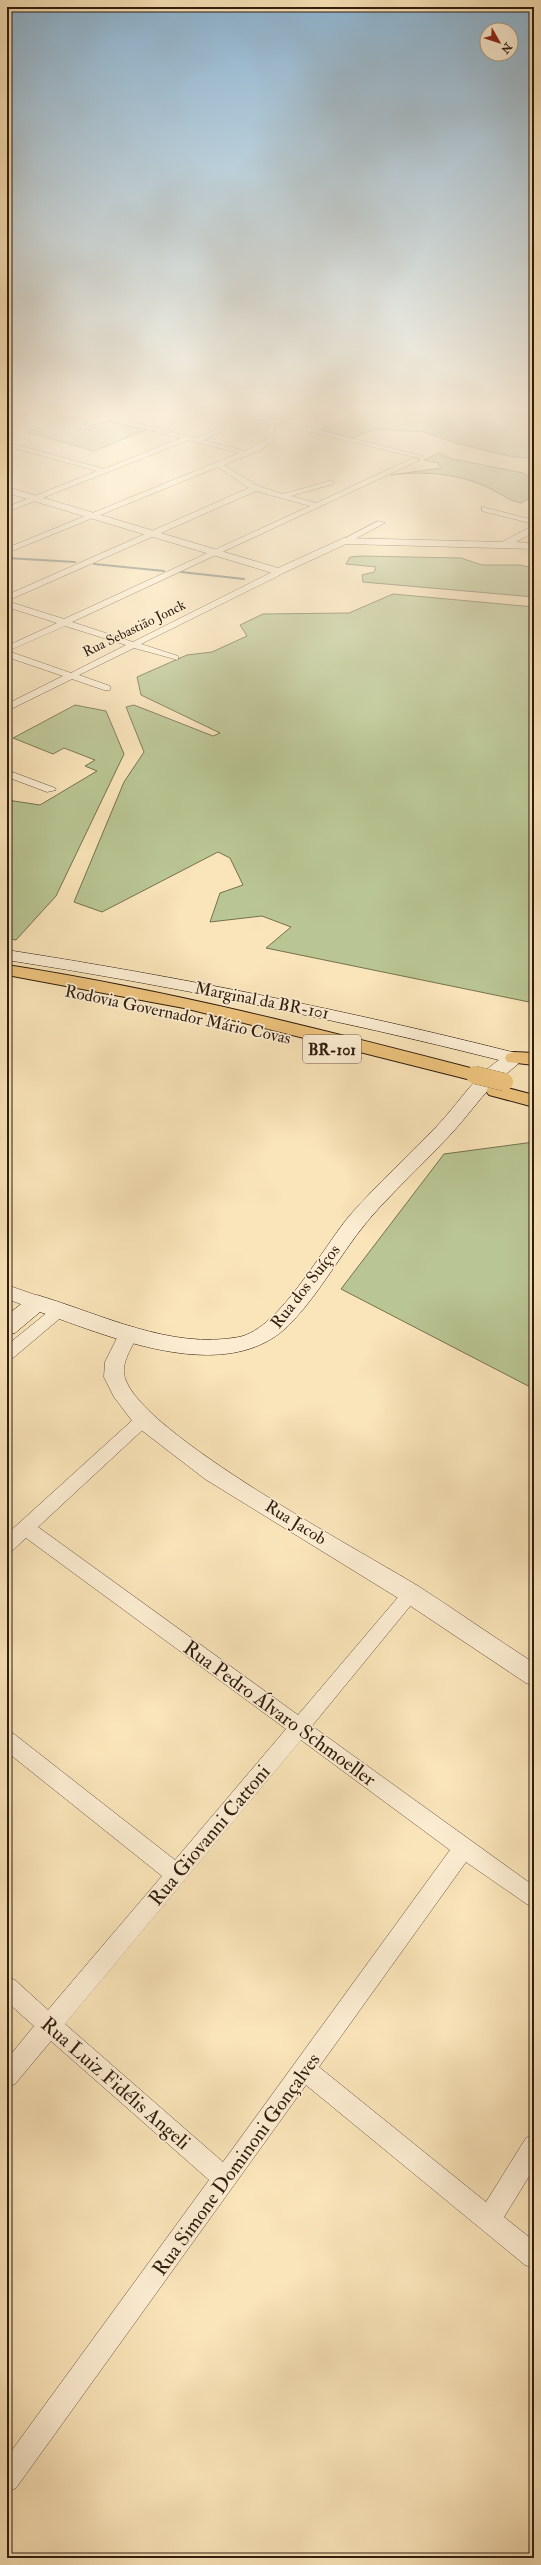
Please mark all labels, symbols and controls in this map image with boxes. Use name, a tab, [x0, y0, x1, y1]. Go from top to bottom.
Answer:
north arrow	[479, 22, 519, 62]
text: N	[498, 39, 515, 57]
street label: Rua Sebastião Jonck	[80, 596, 189, 661]
street label: Marginal da BR-101	[193, 977, 331, 1024]
street label: Rodovia Governador Mário Covas	[63, 980, 293, 1049]
road number: BR-101	[303, 1035, 361, 1063]
street label: Rua dos Suíços	[266, 1240, 345, 1332]
street label: Rua Jacob	[261, 1495, 330, 1550]
street label: Rua Pedro Álvaro Schmoeller	[178, 1634, 382, 1792]
street label: Rua Giovanni Cattoni	[143, 1760, 276, 1911]
street label: Rua Luiz Fidélis Angeli	[36, 2012, 196, 2155]
street label: Rua Simone Dominoni Gonçalves	[147, 2048, 326, 2281]

